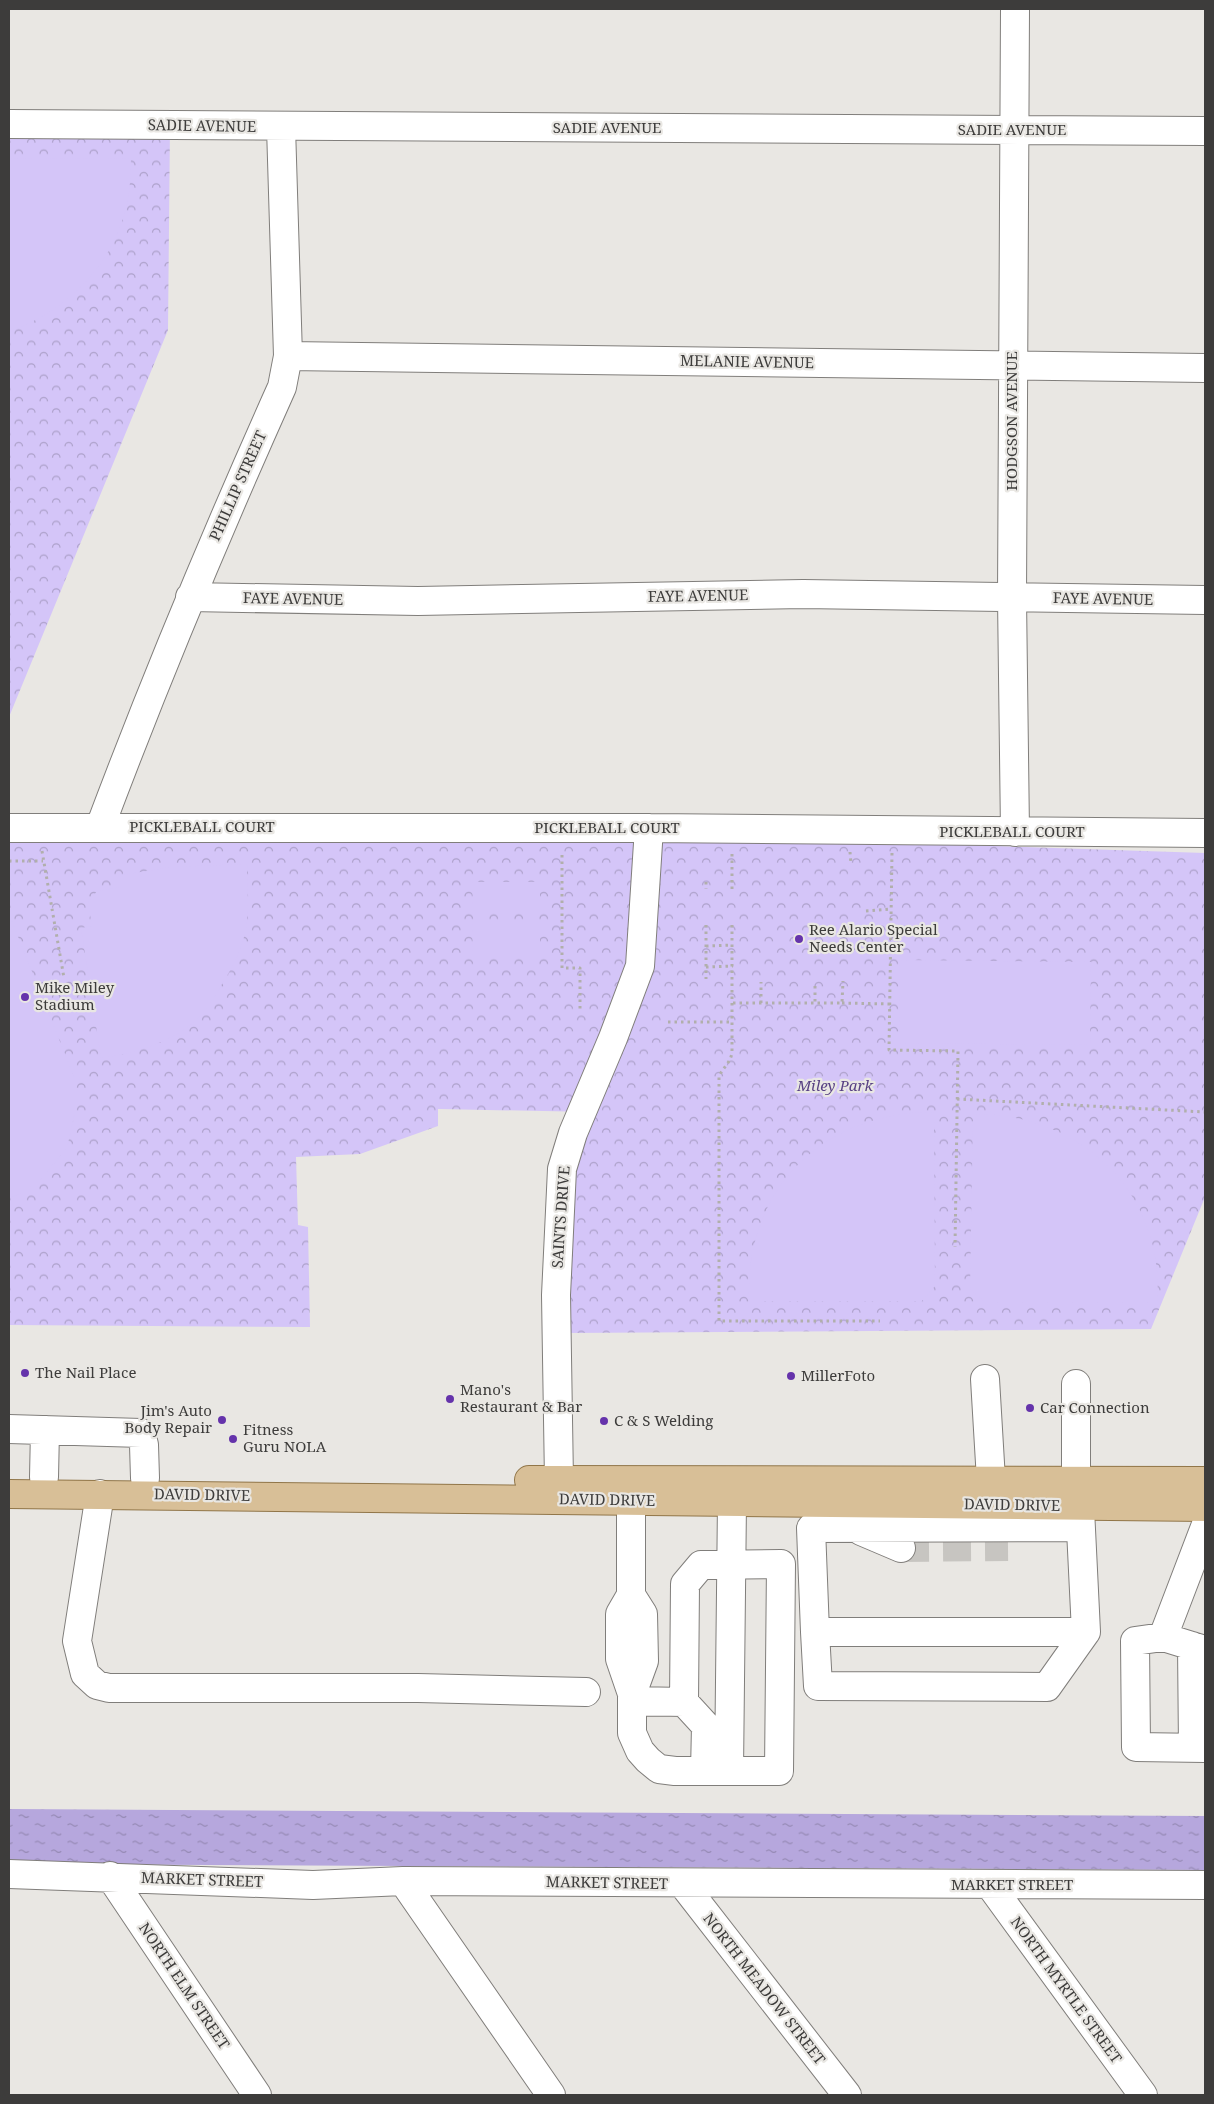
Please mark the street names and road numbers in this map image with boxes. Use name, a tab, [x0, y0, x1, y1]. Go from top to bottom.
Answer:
street label: SADIE AVENUE	[148, 114, 256, 136]
street label: SADIE AVENUE	[553, 117, 661, 137]
street label: SADIE AVENUE	[958, 119, 1066, 139]
street label: MELANIE AVENUE	[680, 350, 814, 372]
street label: HODGSON AVENUE	[1001, 351, 1021, 491]
street label: PHILLIP STREET	[204, 427, 270, 544]
street label: FAYE AVENUE	[648, 584, 748, 606]
street label: FAYE AVENUE	[243, 587, 343, 609]
street label: FAYE AVENUE	[1053, 587, 1153, 609]
street label: PICKLEBALL COURT	[129, 816, 275, 836]
street label: PICKLEBALL COURT	[534, 817, 680, 837]
street label: PICKLEBALL COURT	[939, 821, 1085, 841]
street label: SAINTS DRIVE	[546, 1165, 574, 1269]
street label: DAVID DRIVE	[154, 1483, 250, 1505]
street label: DAVID DRIVE	[559, 1488, 655, 1510]
street label: DAVID DRIVE	[964, 1493, 1060, 1515]
street label: MARKET STREET	[141, 1867, 263, 1891]
street label: MARKET STREET	[546, 1871, 668, 1893]
street label: MARKET STREET	[951, 1874, 1073, 1894]
street label: NORTH MEADOW STREET	[699, 1908, 830, 2068]
street label: NORTH MYRTLE STREET	[1007, 1912, 1127, 2067]
street label: NORTH ELM STREET	[135, 1918, 235, 2053]

